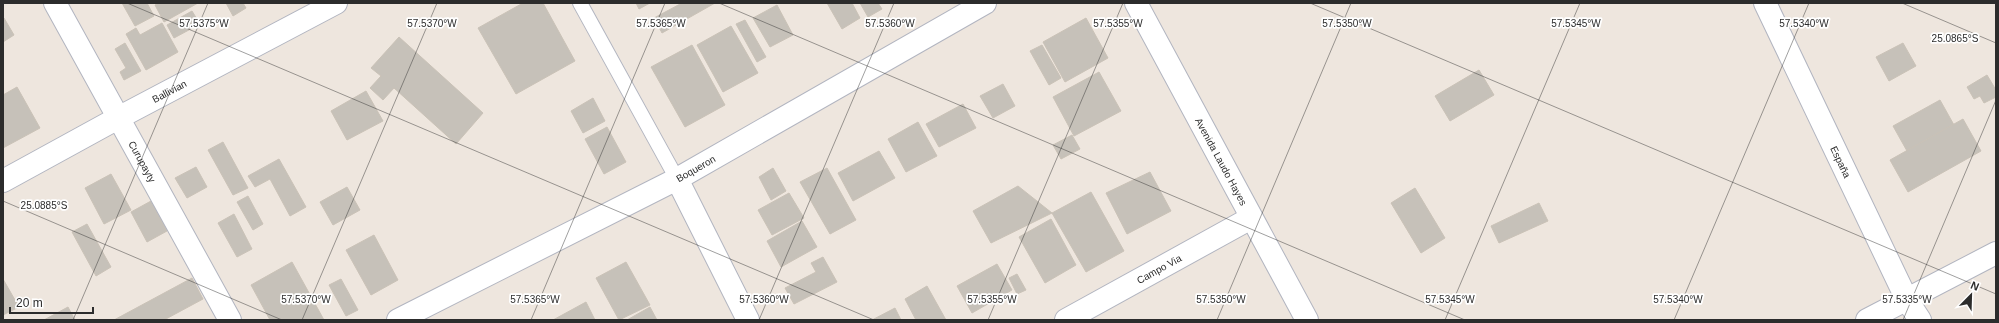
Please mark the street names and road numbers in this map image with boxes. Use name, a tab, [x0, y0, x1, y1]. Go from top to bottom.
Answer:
street label: Ballivian	[150, 77, 188, 105]
street label: Avenida Laudo Hayes	[1193, 116, 1249, 207]
street label: Curupayty	[127, 139, 158, 184]
street label: España	[1829, 144, 1853, 180]
street label: Boqueron	[674, 153, 717, 184]
street label: Campo Via	[1135, 252, 1183, 286]

